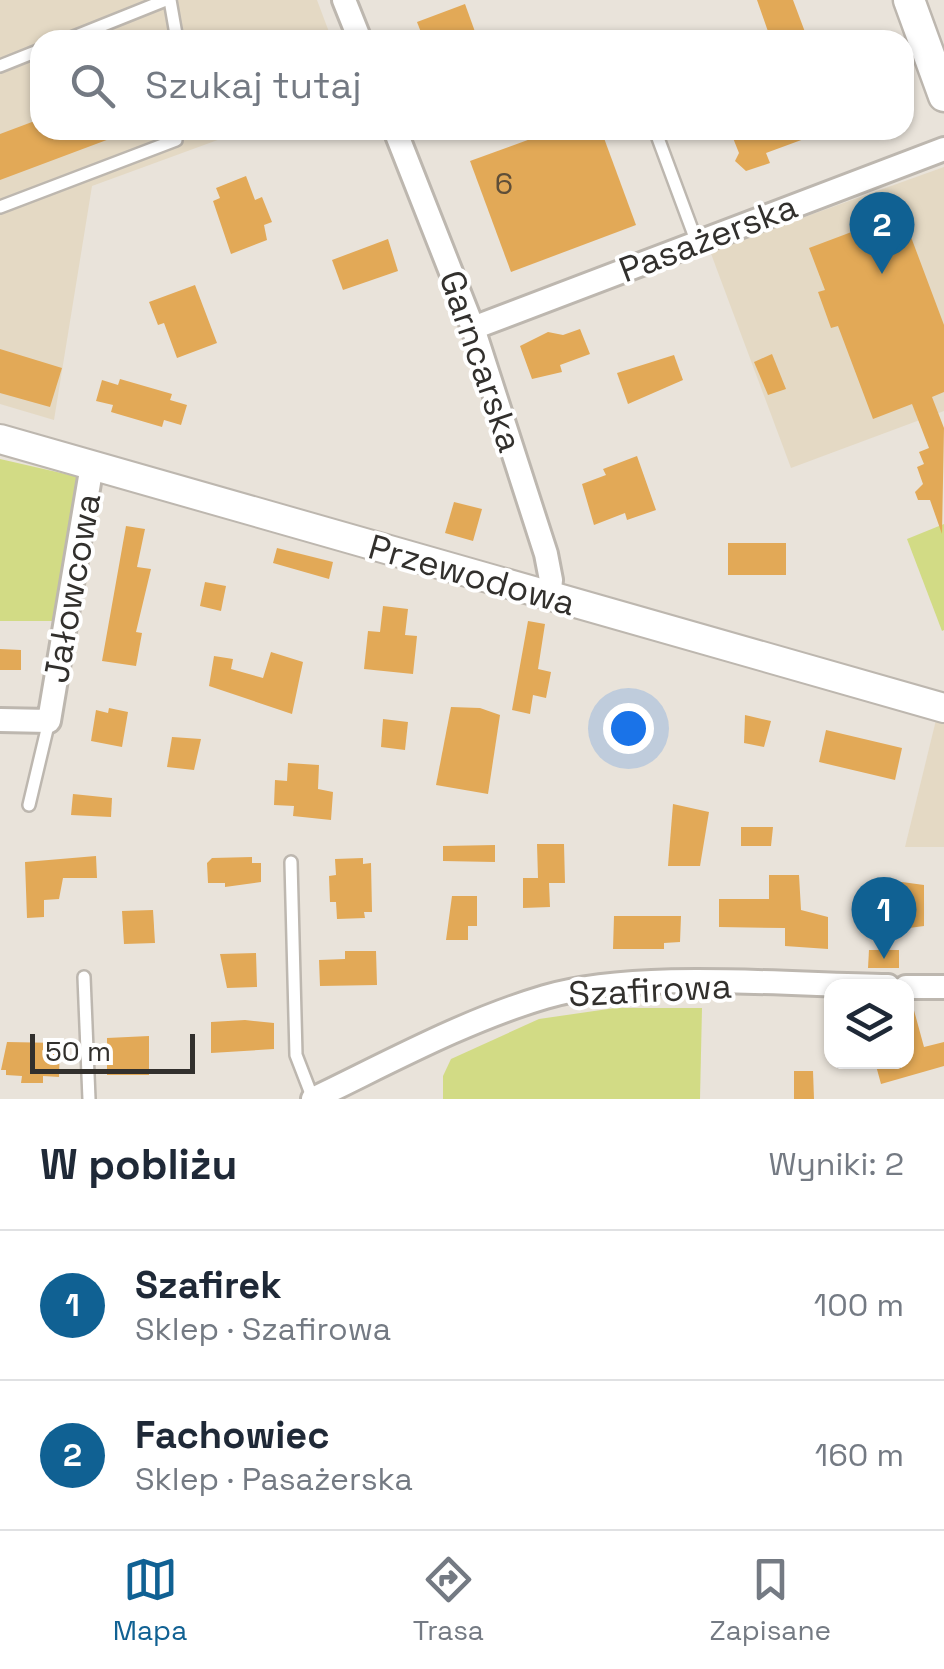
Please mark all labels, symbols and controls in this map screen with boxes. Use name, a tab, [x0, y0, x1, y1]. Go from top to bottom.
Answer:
search box	[30, 30, 914, 140]
icon: search	[65, 58, 120, 113]
text: Szukaj tutaj	[145, 61, 362, 109]
house number: 6	[495, 164, 513, 203]
street label: Pasażerska	[613, 184, 803, 292]
pin: 2	[850, 192, 914, 274]
street label: Garncarska	[429, 265, 533, 457]
street label: Jałowcowa	[34, 490, 110, 686]
street label: Przewodowa	[363, 524, 581, 626]
your location	[603, 703, 654, 754]
pin: 1	[852, 876, 916, 959]
street label: Szafirowa	[567, 964, 733, 1016]
map controls	[824, 979, 914, 1069]
button: layers	[824, 979, 914, 1069]
scale bar	[30, 1029, 195, 1074]
text: 50 m	[45, 1033, 111, 1069]
text: W pobliżu	[40, 1138, 237, 1191]
text: Wyniki: 2	[768, 1144, 904, 1184]
text: Szafirek	[135, 1261, 282, 1309]
text: 1	[65, 1285, 80, 1325]
text: 100 m	[814, 1285, 904, 1325]
text: Sklep · Szafirowa	[135, 1309, 391, 1349]
text: Fachowiec	[135, 1411, 330, 1459]
text: 2	[63, 1435, 82, 1475]
text: 160 m	[815, 1435, 904, 1475]
text: Sklep · Pasażerska	[135, 1459, 413, 1499]
tab: Mapa	[113, 1552, 187, 1648]
tab: Trasa	[413, 1552, 484, 1648]
tab: Zapisane	[710, 1552, 831, 1648]

